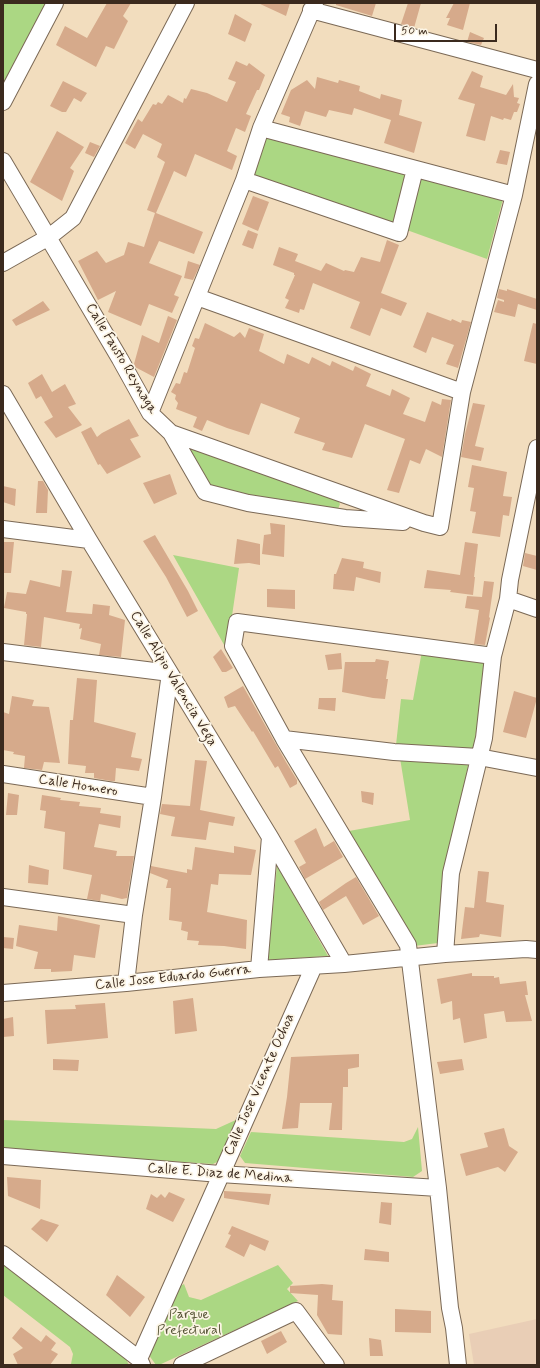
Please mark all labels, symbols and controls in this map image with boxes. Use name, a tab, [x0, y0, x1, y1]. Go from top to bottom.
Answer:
scale bar	[396, 16, 499, 42]
text: 50 m	[401, 23, 428, 39]
street label: Calle Fausto Reynaga	[81, 301, 161, 417]
street label: Calle Alipio Valencia Vega	[126, 608, 220, 750]
street label: Calle Homero	[37, 771, 119, 801]
street label: Calle Jose Eduardo Guerra	[94, 961, 252, 995]
street label: Calle Jose Vicente Ochoa	[221, 1011, 299, 1159]
street label: Calle E. Diaz de Medina	[147, 1161, 293, 1187]
park label: Parque Prefectural	[157, 1307, 221, 1340]

